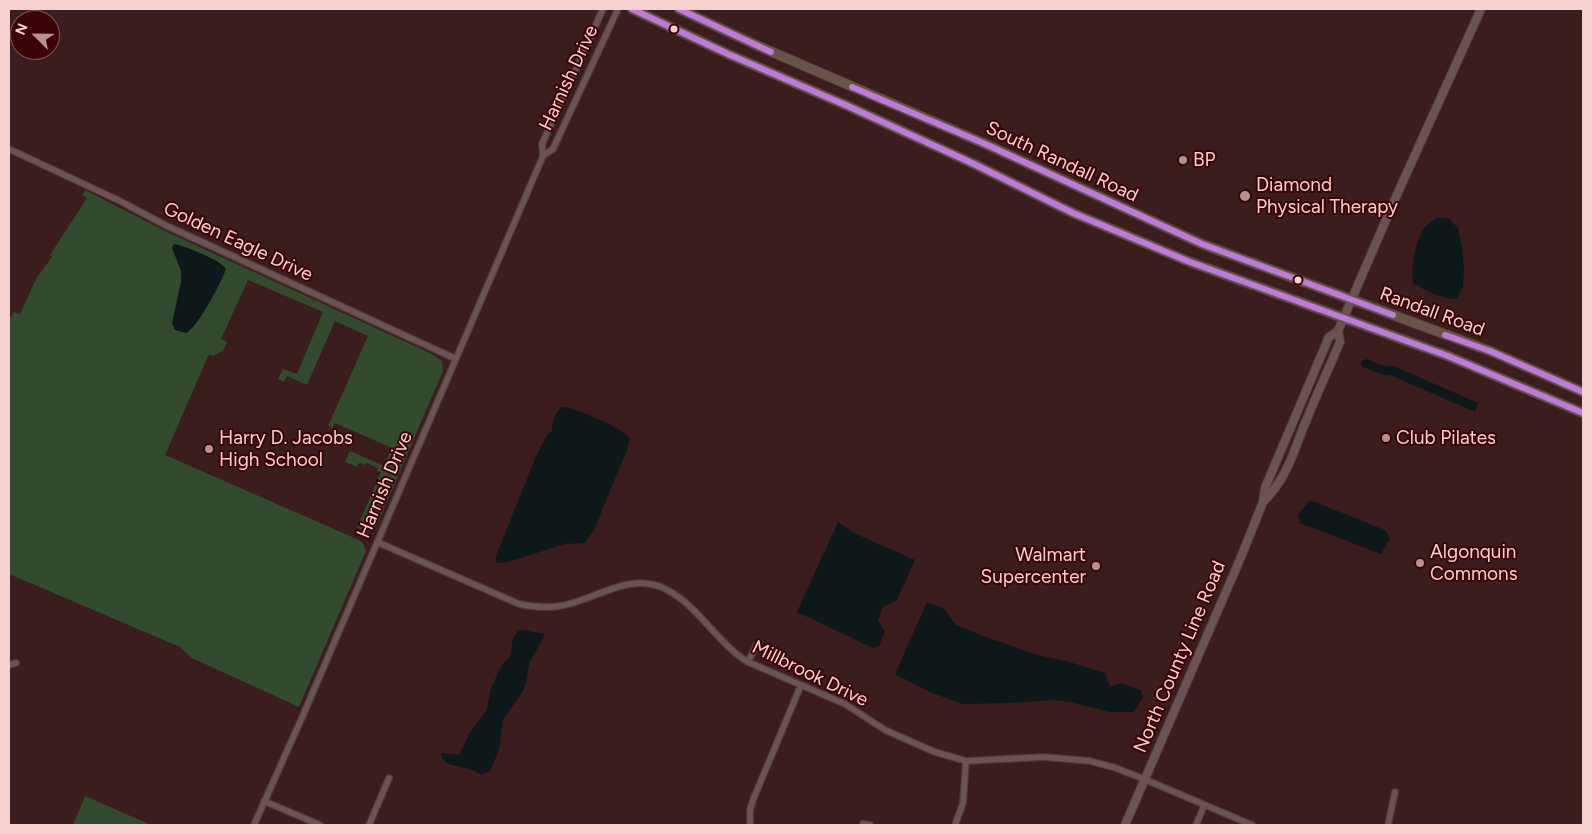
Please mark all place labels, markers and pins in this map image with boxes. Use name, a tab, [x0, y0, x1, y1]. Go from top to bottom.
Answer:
unlabelled marker	[669, 24, 679, 34]
place label: BP	[1193, 149, 1216, 171]
marker: BP	[1177, 154, 1189, 166]
place label: Diamond Physical Therapy	[1256, 174, 1398, 218]
marker: Diamond Physical Therapy	[1238, 189, 1252, 203]
unlabelled marker	[1293, 275, 1303, 285]
place label: Harry D. Jacobs High School	[219, 427, 353, 471]
place label: Club Pilates	[1396, 427, 1496, 449]
marker: Club Pilates	[1380, 432, 1392, 444]
marker: Harry D. Jacobs High School	[203, 443, 215, 455]
place label: Algonquin Commons	[1430, 541, 1518, 585]
place label: Walmart Supercenter	[981, 544, 1086, 588]
marker: Algonquin Commons	[1414, 557, 1426, 569]
marker: Walmart Supercenter	[1090, 560, 1102, 572]

